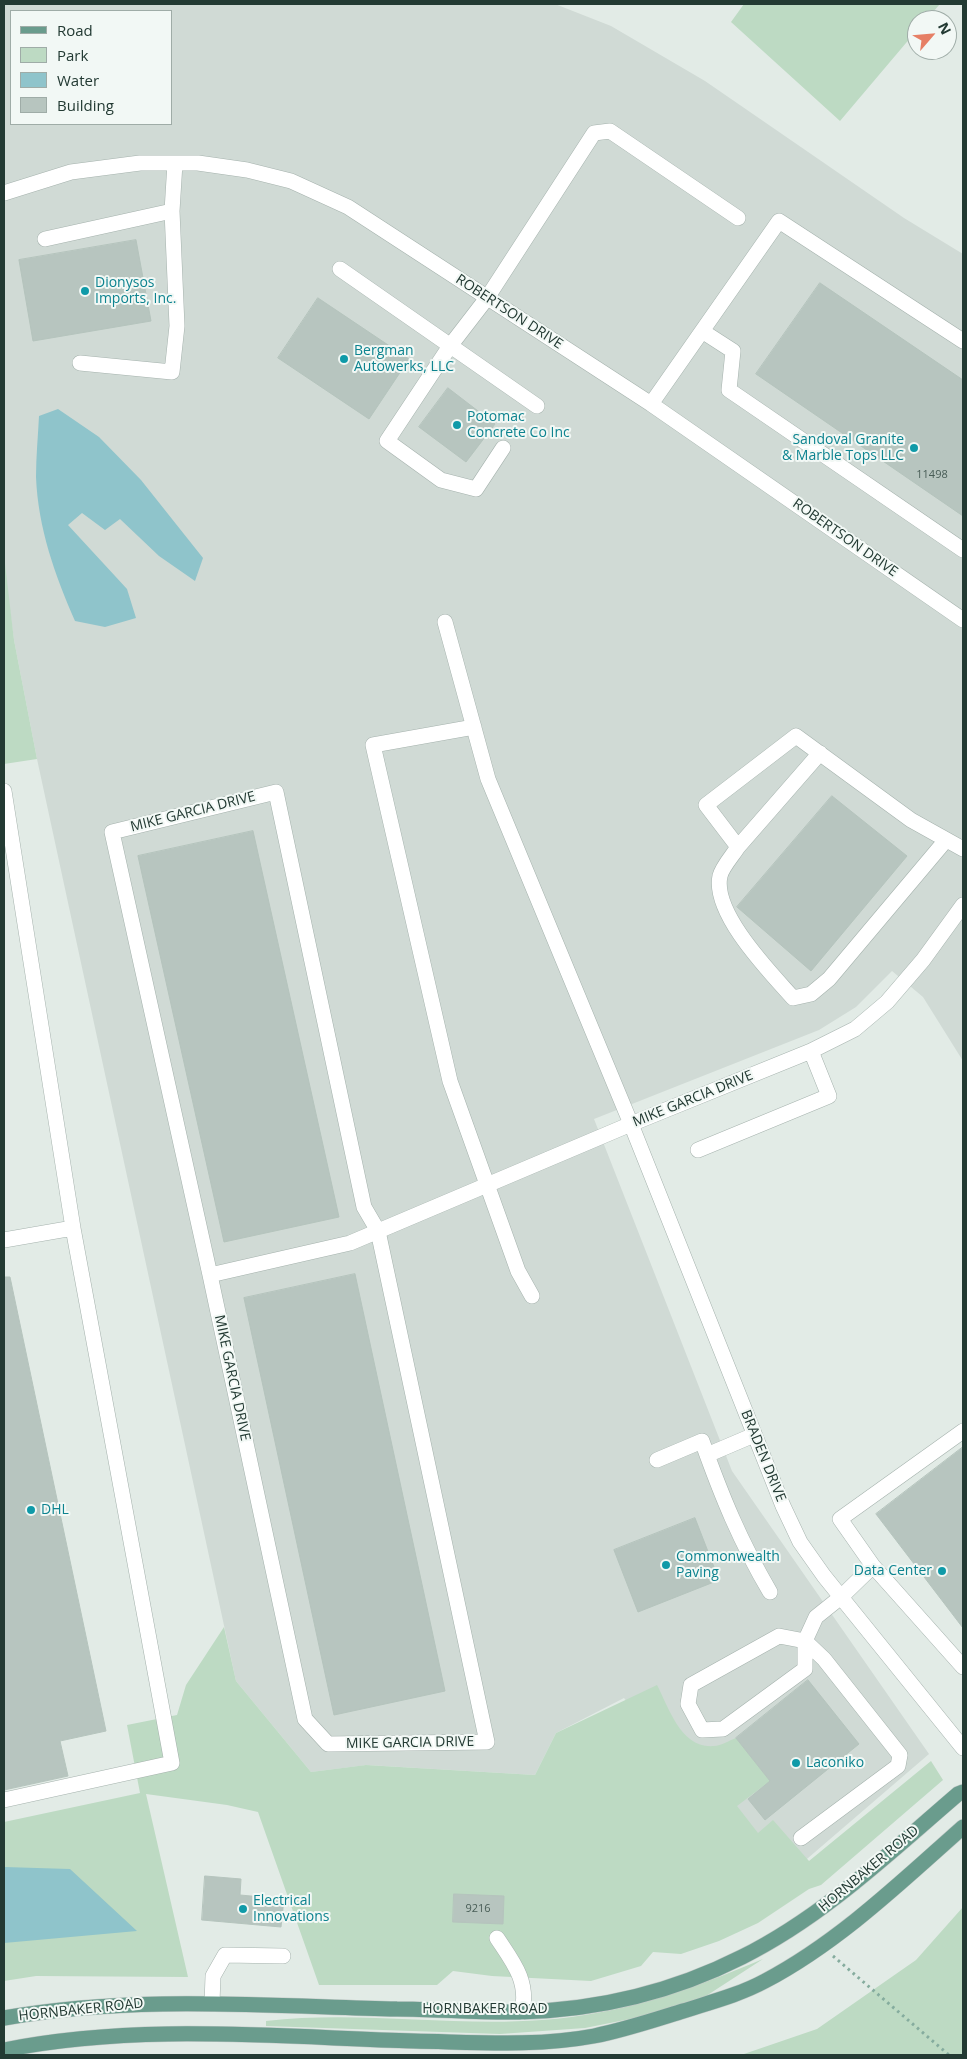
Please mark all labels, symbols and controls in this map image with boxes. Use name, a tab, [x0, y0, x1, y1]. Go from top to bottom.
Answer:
legend	[10, 10, 172, 125]
north arrow	[907, 10, 957, 60]
text: N	[934, 19, 956, 38]
text: Road	[57, 20, 93, 40]
text: Park	[57, 45, 88, 65]
text: Water	[57, 70, 99, 90]
text: Building	[57, 95, 114, 115]
street label: ROBERTSON DRIVE	[452, 271, 566, 353]
place label: Dionysos Imports, Inc.	[95, 275, 176, 308]
marker: Dionysos Imports, Inc.	[79, 285, 91, 297]
place label: Bergman Autowerks, LLC	[354, 343, 454, 376]
marker: Bergman Autowerks, LLC	[338, 353, 350, 365]
place label: Potomac Concrete Co Inc	[467, 409, 570, 442]
marker: Potomac Concrete Co Inc	[451, 419, 463, 431]
place label: Sandoval Granite & Marble Tops LLC	[782, 432, 904, 464]
marker: Sandoval Granite & Marble Tops LLC	[908, 442, 920, 454]
house number: 11498	[916, 468, 948, 482]
street label: ROBERTSON DRIVE	[789, 495, 901, 581]
street label: MIKE GARCIA DRIVE	[129, 788, 257, 836]
street label: MIKE GARCIA DRIVE	[630, 1067, 756, 1131]
street label: MIKE GARCIA DRIVE	[210, 1314, 254, 1442]
street label: BRADEN DRIVE	[737, 1408, 789, 1504]
place label: DHL	[41, 1502, 69, 1518]
marker: DHL	[25, 1504, 37, 1516]
place label: Commonwealth Paving	[676, 1549, 780, 1581]
marker: Commonwealth Paving	[660, 1559, 672, 1571]
place label: Data Center	[854, 1563, 932, 1579]
marker: Data Center	[936, 1565, 948, 1577]
street label: MIKE GARCIA DRIVE	[346, 1733, 474, 1753]
place label: Laconiko	[806, 1755, 864, 1771]
marker: Laconiko	[790, 1757, 802, 1769]
street label: HORNBAKER ROAD	[816, 1822, 922, 1916]
place label: Electrical Innovations	[253, 1893, 329, 1925]
house number: 9216	[465, 1902, 491, 1916]
marker: Electrical Innovations	[237, 1903, 249, 1915]
street label: HORNBAKER ROAD	[18, 1995, 144, 2025]
street label: HORNBAKER ROAD	[422, 2001, 548, 2017]

